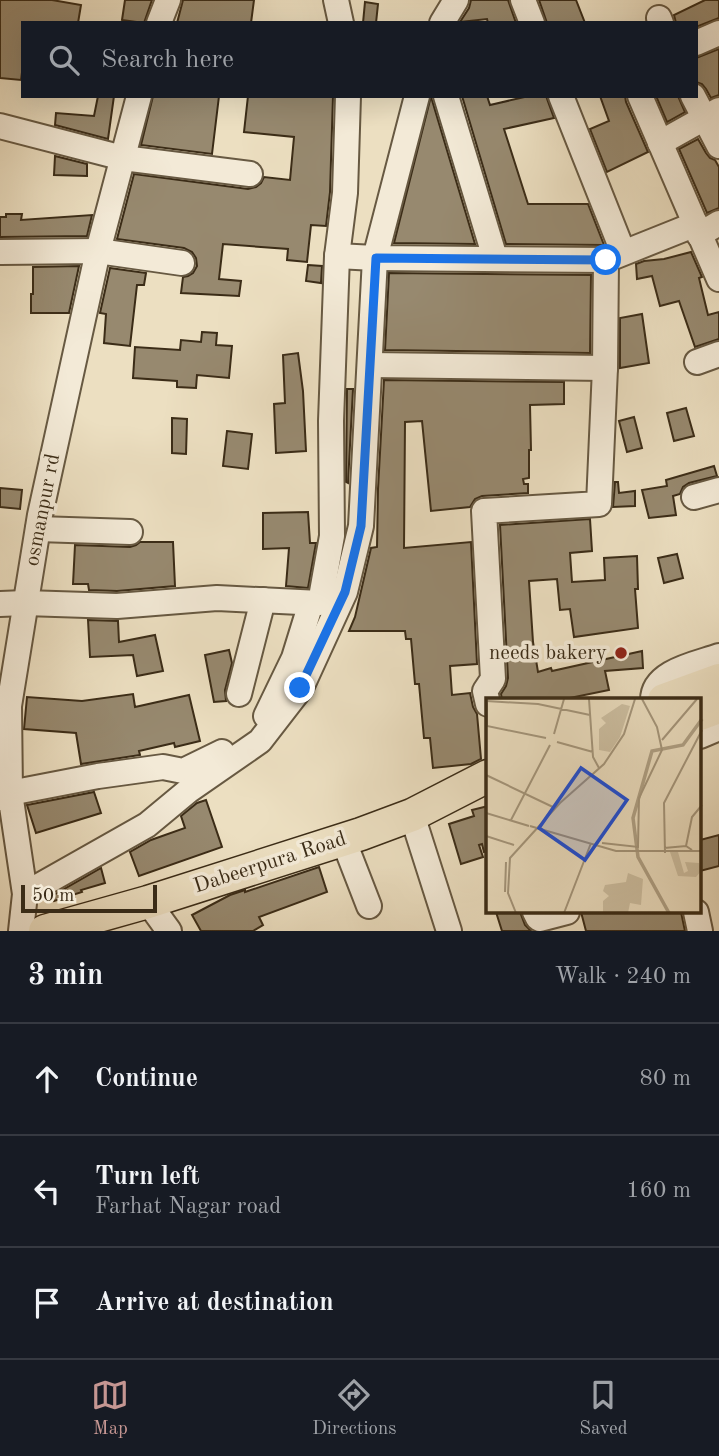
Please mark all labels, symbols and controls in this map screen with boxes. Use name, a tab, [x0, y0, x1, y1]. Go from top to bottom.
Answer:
search box	[21, 21, 698, 98]
icon: search	[45, 41, 83, 79]
text: Search here	[101, 47, 234, 73]
route start	[590, 244, 621, 275]
street label: osmanpur rd	[22, 452, 64, 568]
place label: needs bakery	[489, 643, 607, 664]
marker: needs bakery	[613, 645, 629, 661]
route end	[284, 672, 315, 703]
inset map	[486, 698, 702, 914]
street label: Dabeerpura Road	[191, 828, 349, 898]
scale bar	[21, 882, 158, 914]
text: 50 m	[32, 887, 74, 906]
text: 3 min	[28, 961, 103, 991]
text: Walk · 240 m	[555, 965, 691, 988]
icon: ahead	[28, 1060, 66, 1098]
text: Continue	[95, 1066, 198, 1092]
text: 80 m	[640, 1067, 691, 1090]
text: Turn left	[95, 1164, 200, 1190]
icon: left	[28, 1172, 66, 1210]
text: 160 m	[626, 1179, 691, 1202]
text: Farhat Nagar road	[95, 1195, 281, 1218]
icon: arrive	[28, 1284, 66, 1322]
text: Arrive at destination	[95, 1290, 334, 1316]
tab: Map	[91, 1376, 129, 1441]
tab: Directions	[312, 1376, 397, 1441]
tab: Saved	[579, 1376, 628, 1441]

